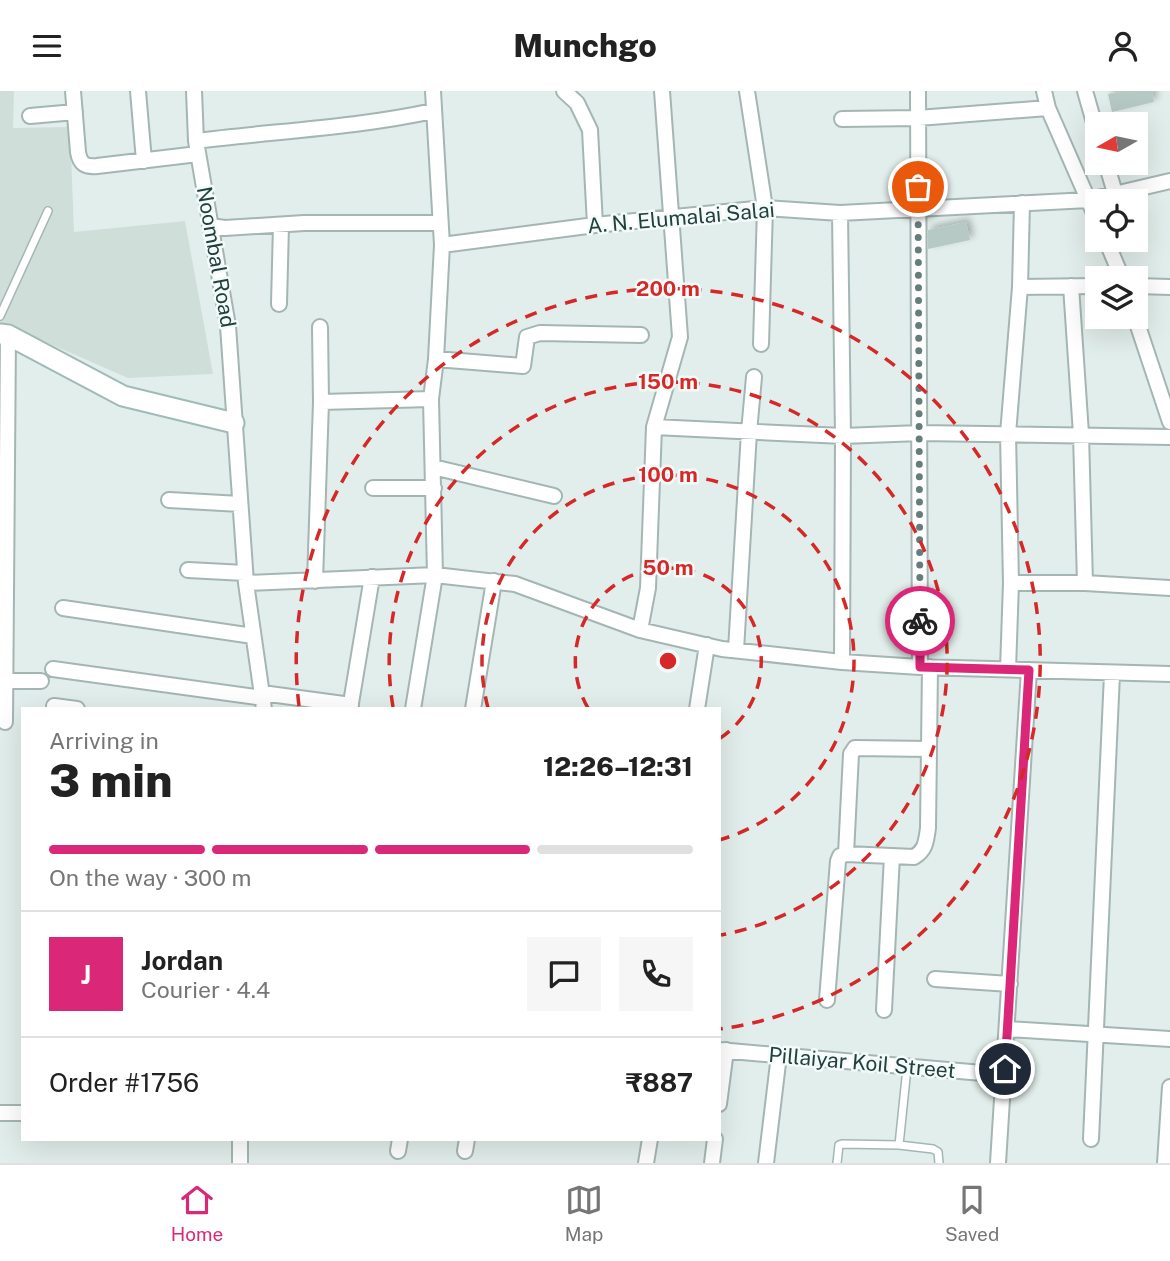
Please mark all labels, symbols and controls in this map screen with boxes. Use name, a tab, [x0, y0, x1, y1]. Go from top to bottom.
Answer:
icon: menu	[28, 27, 66, 65]
text: Munchgo	[513, 27, 657, 64]
icon: person	[1104, 27, 1142, 65]
north arrow	[1085, 112, 1148, 175]
map controls	[1085, 112, 1148, 329]
pin	[888, 157, 948, 217]
icon: bag	[899, 168, 937, 206]
street label: Noombal Road	[192, 184, 241, 329]
button: locate	[1085, 189, 1148, 252]
street label: A. N. Elumalai Salai	[586, 197, 776, 238]
button: layers	[1085, 266, 1148, 329]
text: 200 m	[636, 276, 700, 301]
text: 150 m	[638, 369, 698, 394]
text: 100 m	[638, 462, 698, 487]
text: 50 m	[642, 555, 694, 580]
courier	[885, 586, 955, 656]
icon: bike	[901, 602, 939, 640]
centre of rings	[656, 649, 680, 673]
text: Arriving in	[49, 727, 159, 754]
text: 12:26–12:31	[543, 751, 693, 782]
text: 3 min	[49, 753, 173, 807]
text: On the way · 300 m	[49, 864, 251, 891]
button: chat	[527, 937, 601, 1011]
button: phone	[619, 937, 693, 1011]
text: Jordan	[141, 945, 223, 976]
text: J	[81, 959, 91, 990]
text: Courier · 4.4	[141, 976, 270, 1003]
pin	[975, 1039, 1035, 1099]
street label: Pillaiyar Koil Street	[768, 1042, 957, 1083]
icon: home	[986, 1050, 1024, 1088]
text: Order #1756	[49, 1067, 199, 1098]
text: ₹887	[626, 1067, 693, 1098]
tab: Home	[171, 1181, 223, 1245]
tab: Map	[565, 1181, 603, 1245]
tab: Saved	[945, 1181, 999, 1245]

